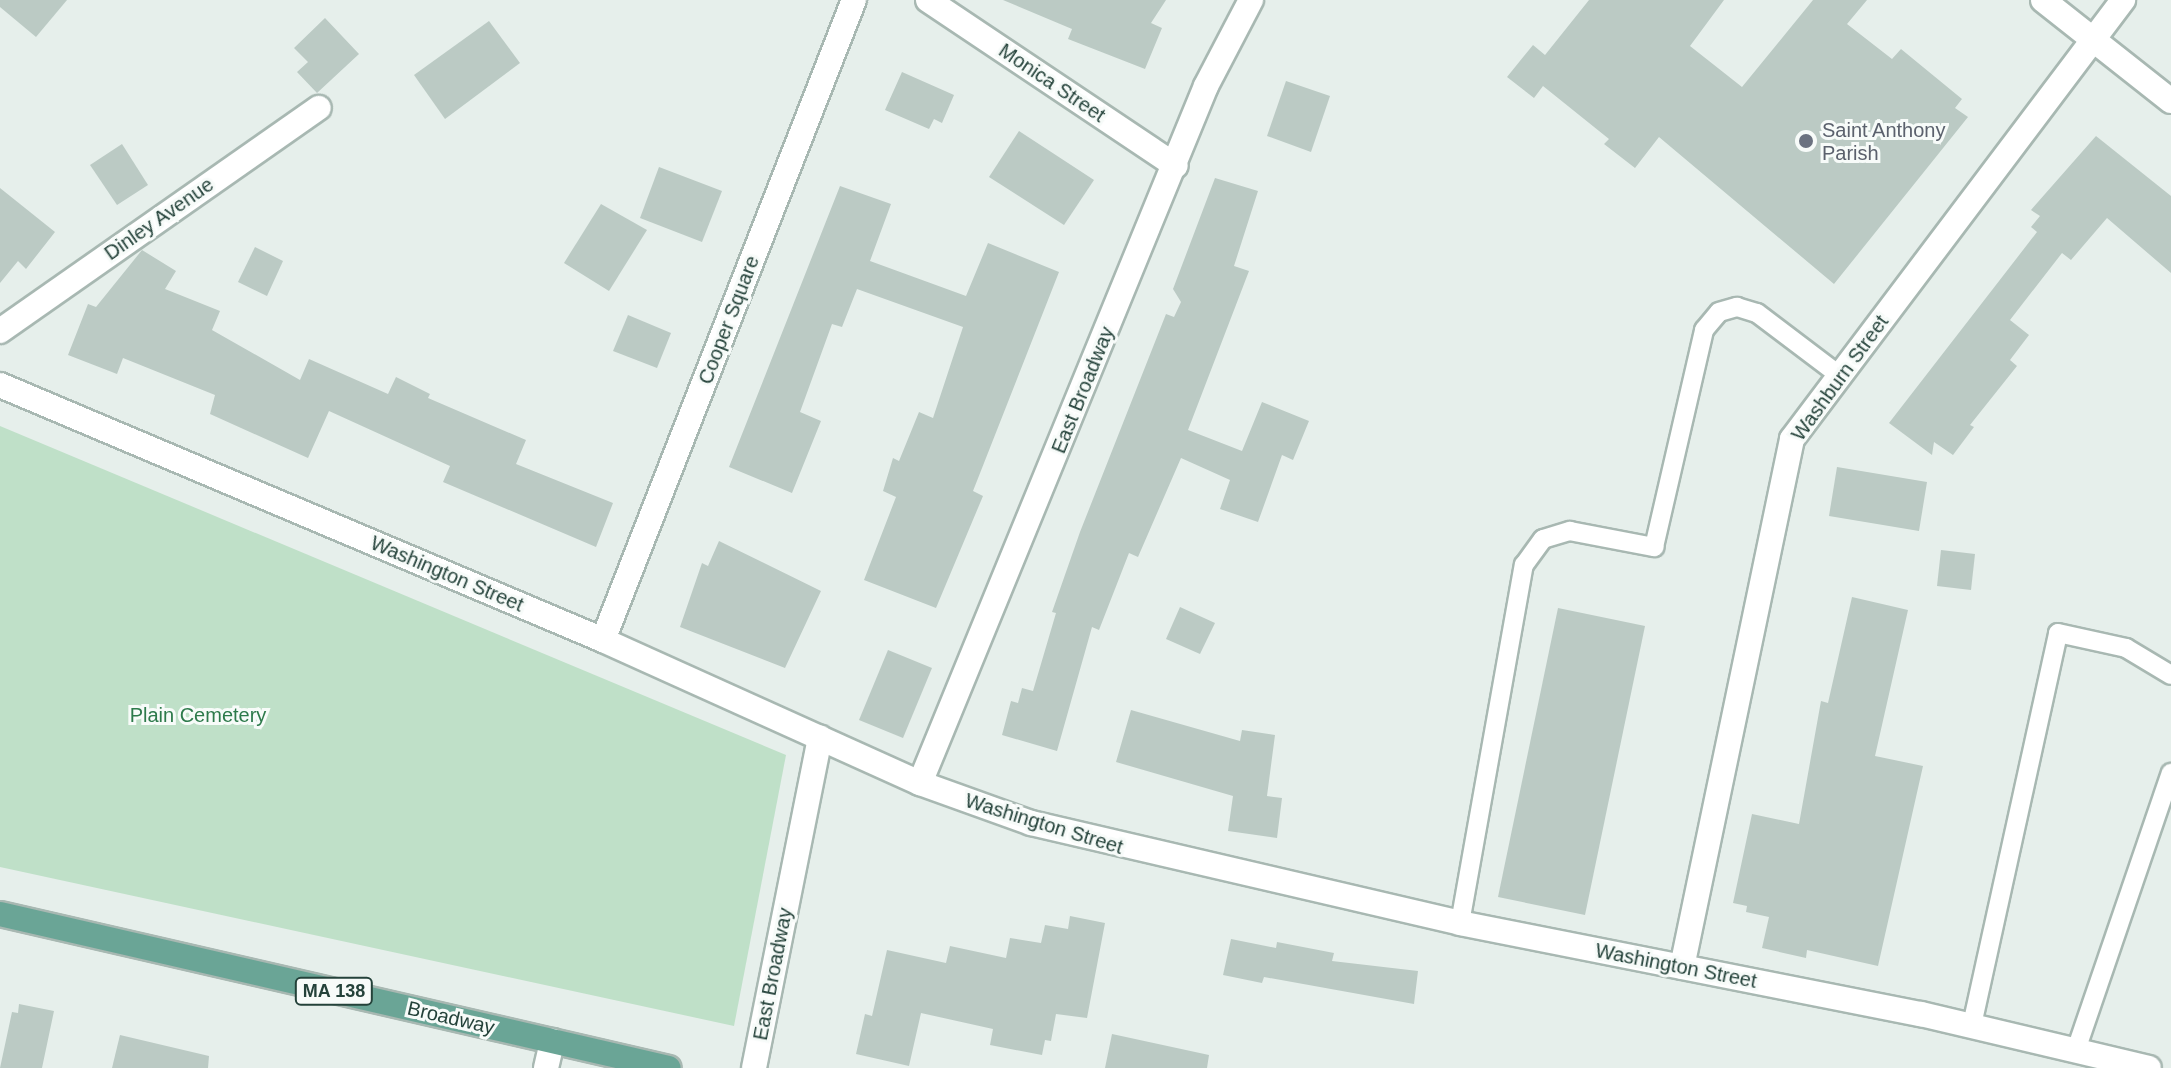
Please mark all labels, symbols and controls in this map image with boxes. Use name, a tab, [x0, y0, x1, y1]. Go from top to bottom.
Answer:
street label: Monica Street	[994, 39, 1110, 127]
place label: Saint Anthony Parish	[1822, 118, 1947, 165]
marker: Saint Anthony Parish	[1797, 132, 1815, 150]
street label: Dinley Avenue	[99, 172, 219, 266]
street label: Cooper Square	[693, 252, 765, 388]
street label: Washburn Street	[1786, 311, 1894, 445]
street label: East Broadway	[1047, 323, 1119, 457]
street label: Washington Street	[367, 531, 527, 617]
park label: Plain Cemetery	[130, 703, 266, 727]
street label: Washington Street	[962, 789, 1126, 859]
street label: East Broadway	[748, 906, 798, 1042]
street label: Washington Street	[1593, 939, 1759, 993]
road number: MA 138	[294, 977, 374, 1005]
street label: Broadway	[405, 996, 497, 1040]

